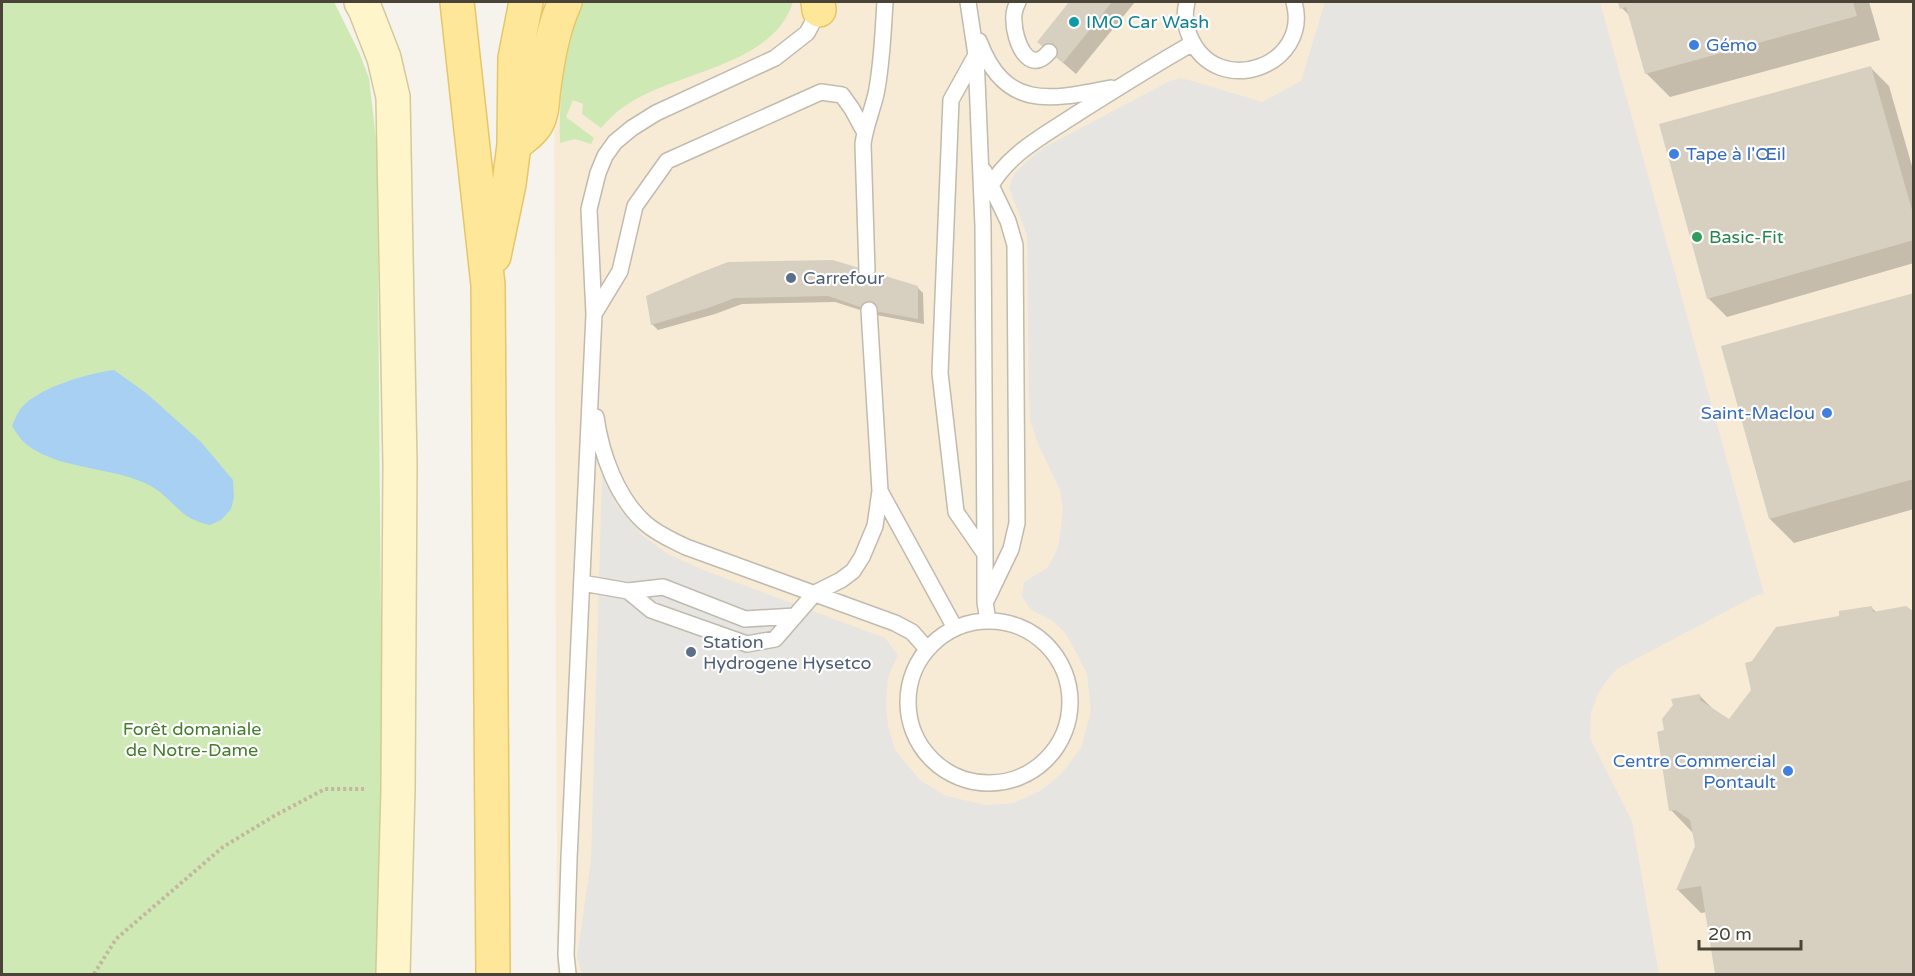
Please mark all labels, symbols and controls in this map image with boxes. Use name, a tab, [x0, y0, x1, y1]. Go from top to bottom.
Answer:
place label: IMO Car Wash	[1086, 11, 1209, 33]
marker: IMO Car Wash	[1067, 15, 1081, 29]
place label: Gémo	[1706, 34, 1757, 56]
marker: Gémo	[1687, 38, 1701, 52]
place label: Tape à l'Œil	[1686, 143, 1786, 165]
marker: Tape à l'Œil	[1667, 147, 1681, 161]
place label: Basic-Fit	[1709, 226, 1784, 248]
marker: Basic-Fit	[1690, 230, 1704, 244]
place label: Carrefour	[803, 267, 885, 289]
marker: Carrefour	[784, 271, 798, 285]
place label: Saint-Maclou	[1701, 402, 1815, 424]
marker: Saint-Maclou	[1820, 406, 1834, 420]
place label: Station Hydrogene Hysetco	[703, 631, 871, 674]
marker: Station Hydrogene Hysetco	[684, 645, 698, 659]
park label: Forêt domaniale de Notre-Dame	[123, 718, 261, 761]
place label: Centre Commercial Pontault	[1613, 750, 1776, 793]
marker: Centre Commercial Pontault	[1781, 764, 1795, 778]
scale bar	[1699, 913, 1801, 951]
text: 20 m	[1708, 923, 1752, 945]

